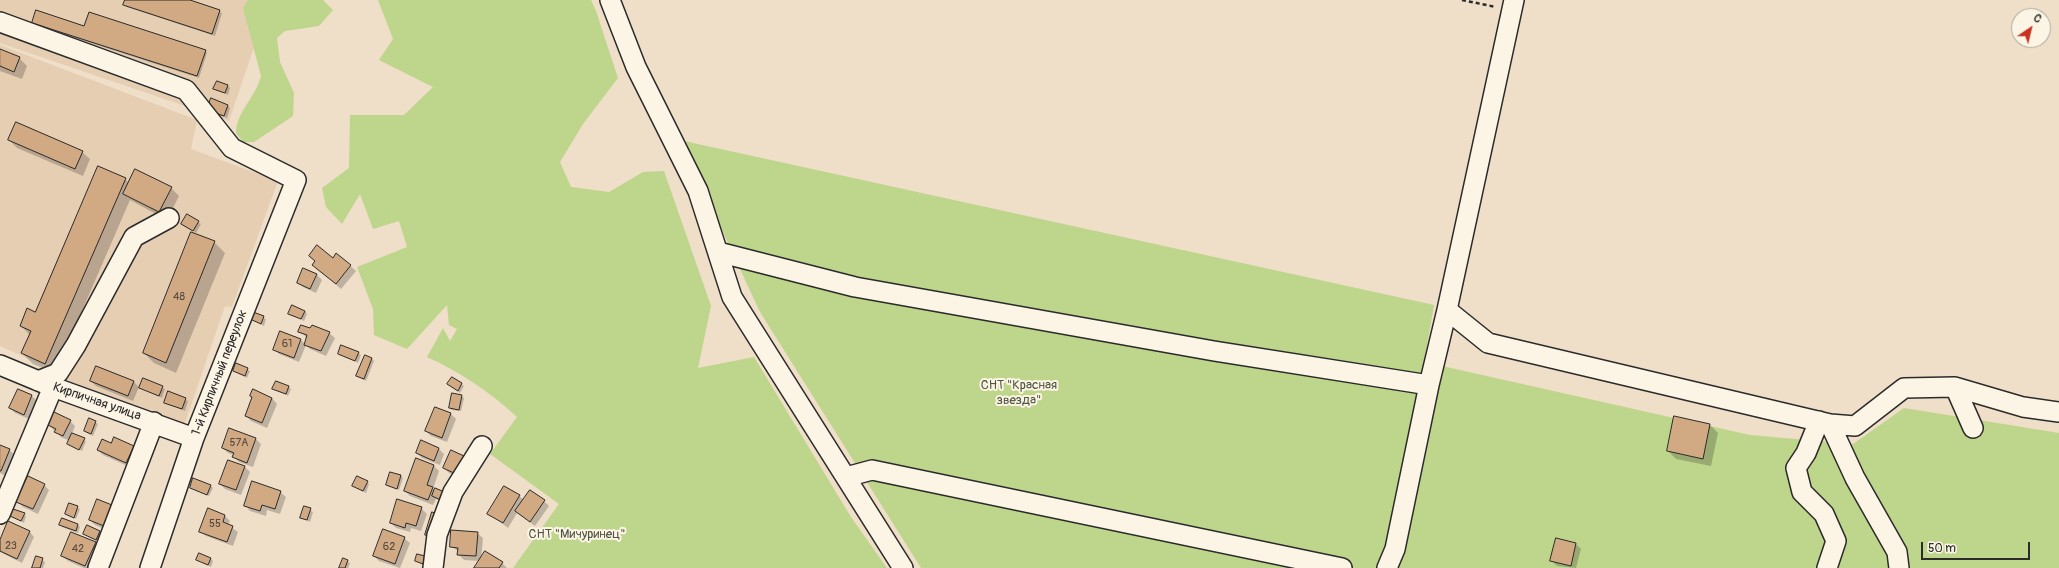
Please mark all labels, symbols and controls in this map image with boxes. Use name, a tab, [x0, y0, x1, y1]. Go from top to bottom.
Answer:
north arrow	[2011, 8, 2051, 48]
text: С	[2031, 11, 2044, 26]
house number: 48	[173, 290, 185, 304]
street label: 1-й Кирпичный переулок	[189, 308, 251, 438]
house number: 61	[282, 337, 292, 351]
park label: СНТ "Красная звезда"	[981, 378, 1057, 409]
street label: Кирпичная улица	[51, 380, 143, 424]
house number: 57А	[230, 436, 248, 450]
house number: 55	[209, 517, 221, 531]
park label: СНТ "Мичуринец"	[528, 527, 626, 543]
scale bar	[1923, 534, 2032, 560]
house number: 23	[5, 539, 17, 553]
house number: 62	[383, 540, 395, 554]
text: 50 m	[1928, 541, 1956, 556]
house number: 42	[72, 542, 84, 556]

